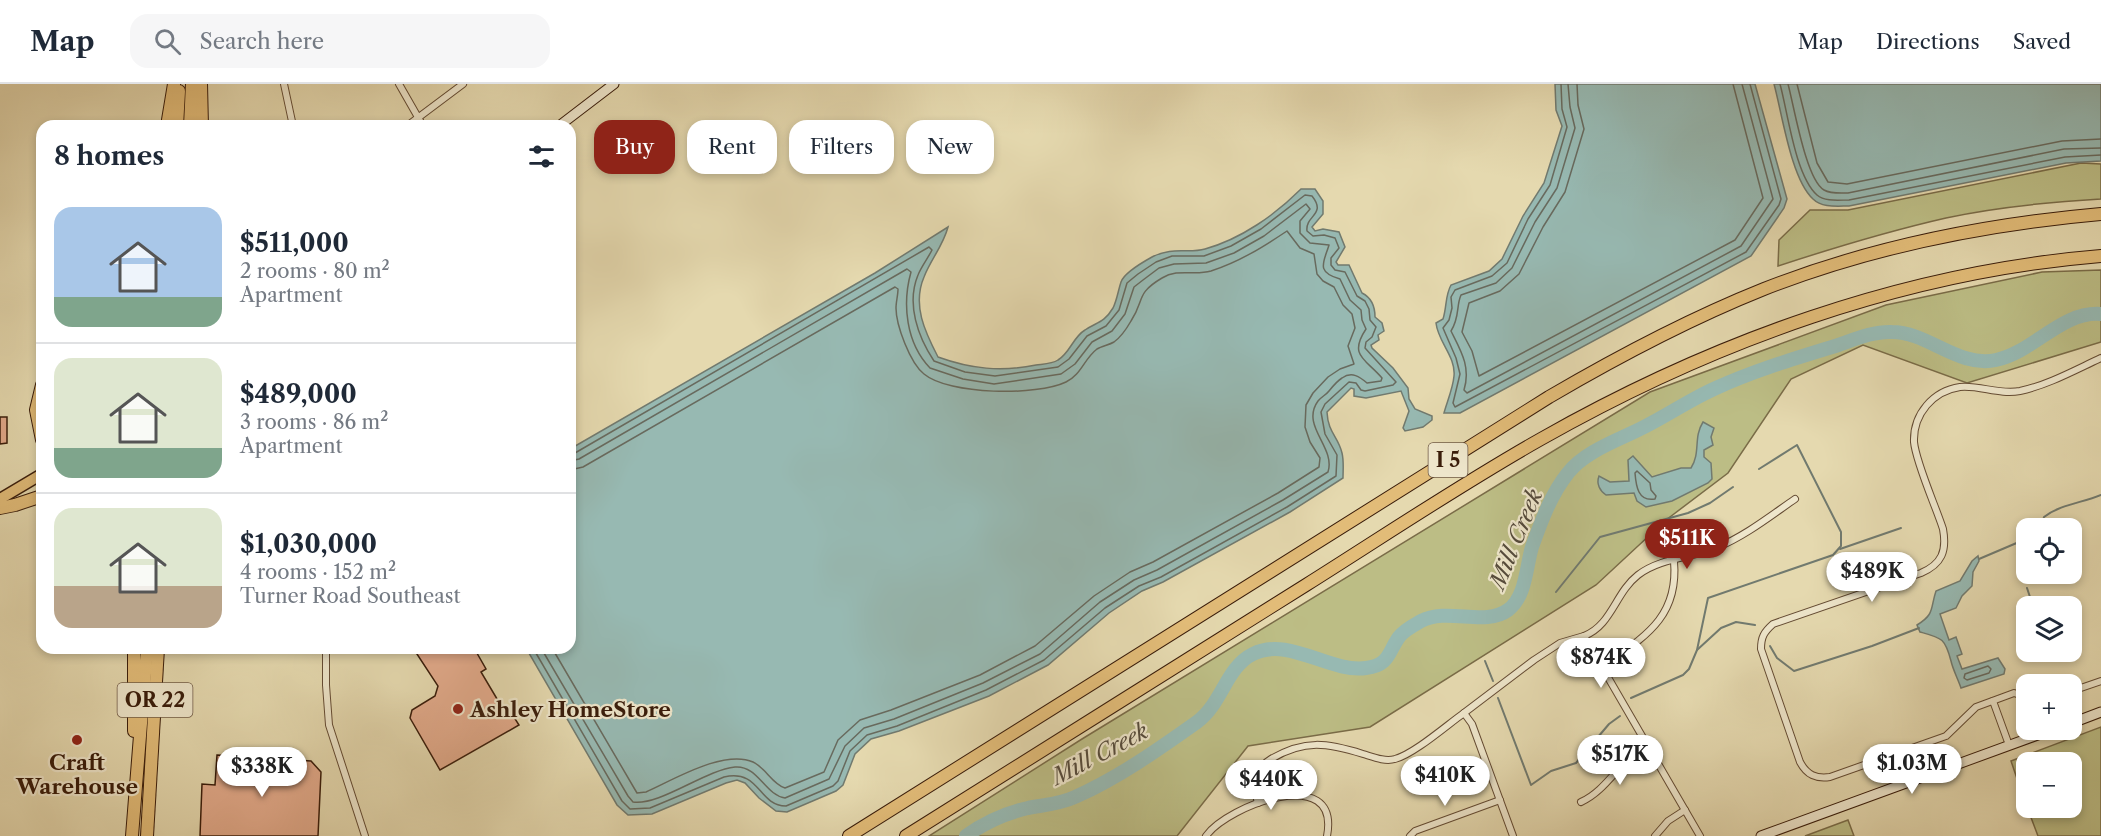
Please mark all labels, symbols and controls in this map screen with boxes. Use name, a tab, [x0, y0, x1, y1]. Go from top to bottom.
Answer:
search box	[130, 14, 550, 68]
text: Map	[30, 24, 94, 58]
icon: search	[151, 25, 184, 58]
text: Search here	[199, 28, 324, 55]
text: Map	[1798, 29, 1843, 54]
text: Directions	[1876, 29, 1980, 54]
text: Saved	[2013, 29, 2071, 54]
chip: Buy	[594, 120, 675, 174]
chip: Rent	[687, 120, 777, 174]
chip: Filters	[789, 120, 894, 174]
chip: New	[906, 120, 994, 174]
text: 8 homes	[54, 140, 164, 172]
icon: filters	[525, 140, 558, 173]
text: $511,000	[240, 227, 349, 259]
icon: home	[102, 231, 174, 303]
text: 2 rooms · 80 m²	[240, 259, 390, 283]
text: Apartment	[240, 283, 343, 307]
text: $489,000	[240, 378, 357, 410]
icon: home	[102, 382, 174, 454]
text: 3 rooms · 86 m²	[240, 410, 388, 434]
text: Apartment	[240, 434, 343, 458]
road number: I 5	[1428, 443, 1468, 477]
water label: Mill Creek	[1483, 485, 1548, 596]
map controls	[2016, 518, 2082, 818]
button: locate	[2016, 518, 2082, 584]
pin: $511K	[1645, 519, 1729, 570]
text: $511K	[1659, 526, 1715, 550]
text: $1,030,000	[240, 528, 377, 560]
icon: home	[102, 532, 174, 604]
pin: $489K	[1830, 552, 1914, 603]
text: $489K	[1840, 559, 1904, 583]
text: 4 rooms · 152 m²	[240, 560, 396, 584]
text: Turner Road Southeast	[240, 584, 460, 608]
button: layers	[2016, 596, 2082, 662]
pin: $874K	[1559, 638, 1643, 689]
text: $874K	[1570, 645, 1632, 669]
button: +	[2016, 674, 2082, 740]
road number: OR 22	[118, 683, 192, 717]
place label: Ashley HomeStore	[469, 697, 671, 722]
marker: Ashley HomeStore	[451, 702, 465, 716]
water label: Mill Creek	[1045, 717, 1153, 792]
marker: Craft Warehouse	[70, 733, 84, 747]
pin: $517K	[1578, 735, 1662, 786]
text: $517K	[1591, 742, 1649, 766]
pin: $1.03M	[1863, 744, 1961, 795]
pin: $338K	[220, 747, 304, 798]
place label: Craft Warehouse	[15, 750, 138, 799]
text: $1.03M	[1877, 751, 1947, 775]
button: −	[2016, 752, 2082, 818]
text: $338K	[231, 754, 293, 778]
pin: $410K	[1403, 756, 1487, 807]
pin: $440K	[1229, 760, 1313, 811]
text: $410K	[1415, 763, 1475, 787]
text: $440K	[1239, 767, 1303, 791]

